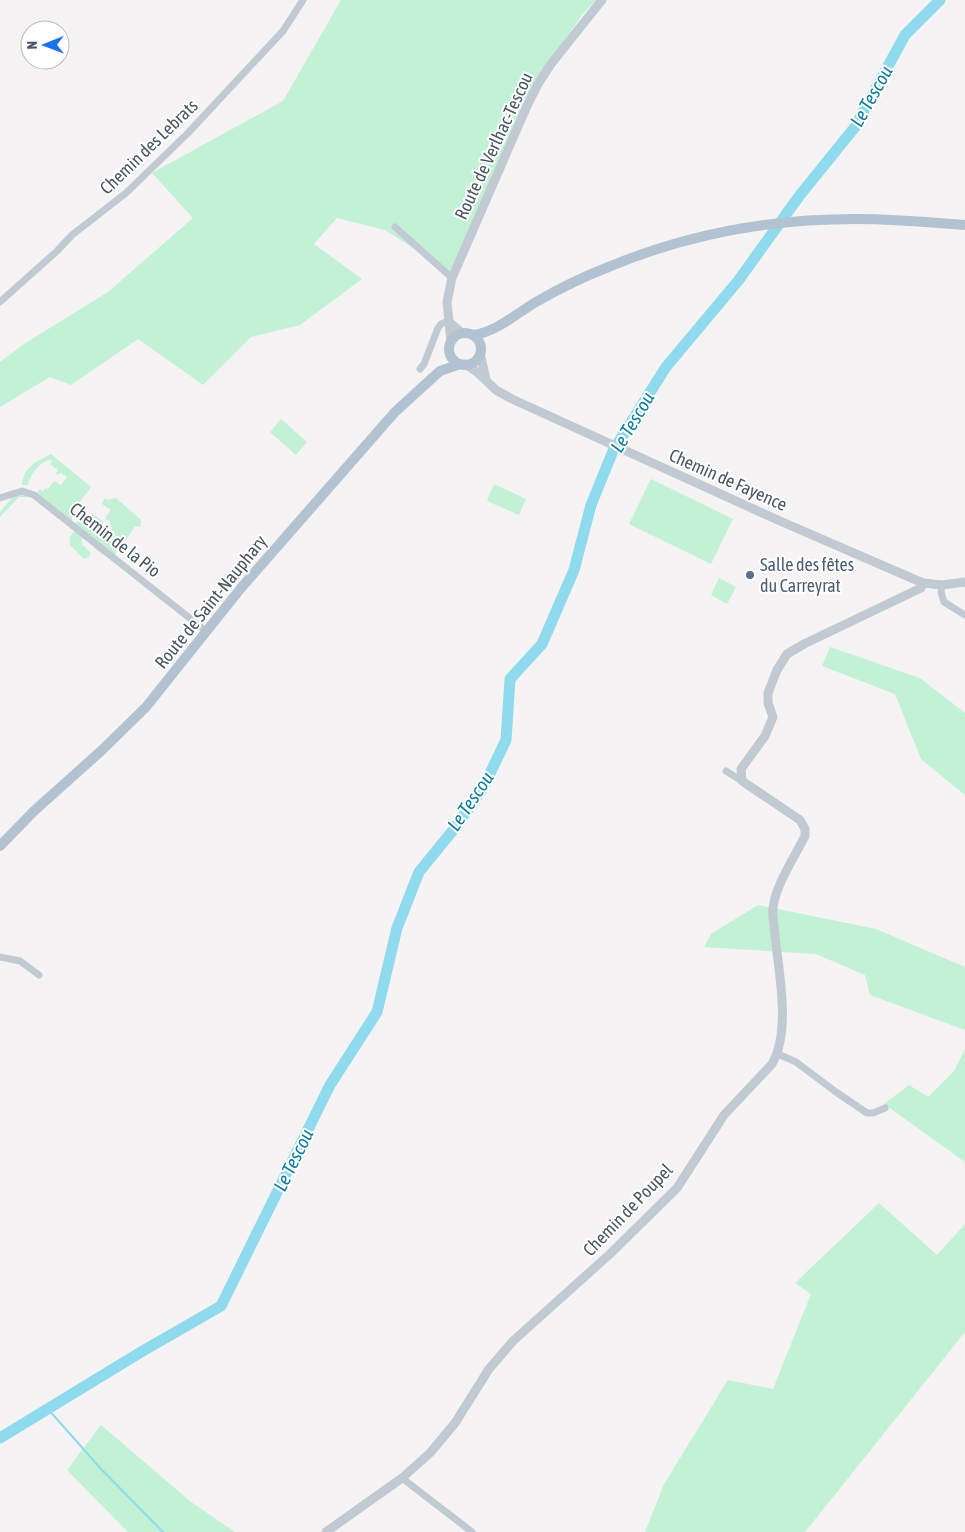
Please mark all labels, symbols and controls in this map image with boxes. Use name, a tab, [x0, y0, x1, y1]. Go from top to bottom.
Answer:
north arrow	[20, 20, 70, 70]
text: N	[24, 41, 40, 49]
water label: Le Tescou	[845, 62, 897, 130]
street label: Route de Verlhac-Tescou	[450, 69, 537, 223]
street label: Chemin des Lebrats	[96, 95, 202, 198]
water label: Le Tescou	[606, 388, 658, 456]
street label: Chemin de Fayence	[666, 444, 790, 515]
street label: Chemin de la Pio	[66, 498, 165, 581]
street label: Route de Saint-Nauphary	[150, 531, 271, 673]
place label: Salle des fêtes du Carreyrat	[760, 554, 854, 596]
marker: Salle des fêtes du Carreyrat	[744, 569, 756, 581]
water label: Le Tescou	[442, 767, 498, 835]
water label: Le Tescou	[269, 1125, 317, 1195]
street label: Chemin de Poupel	[578, 1159, 677, 1260]

